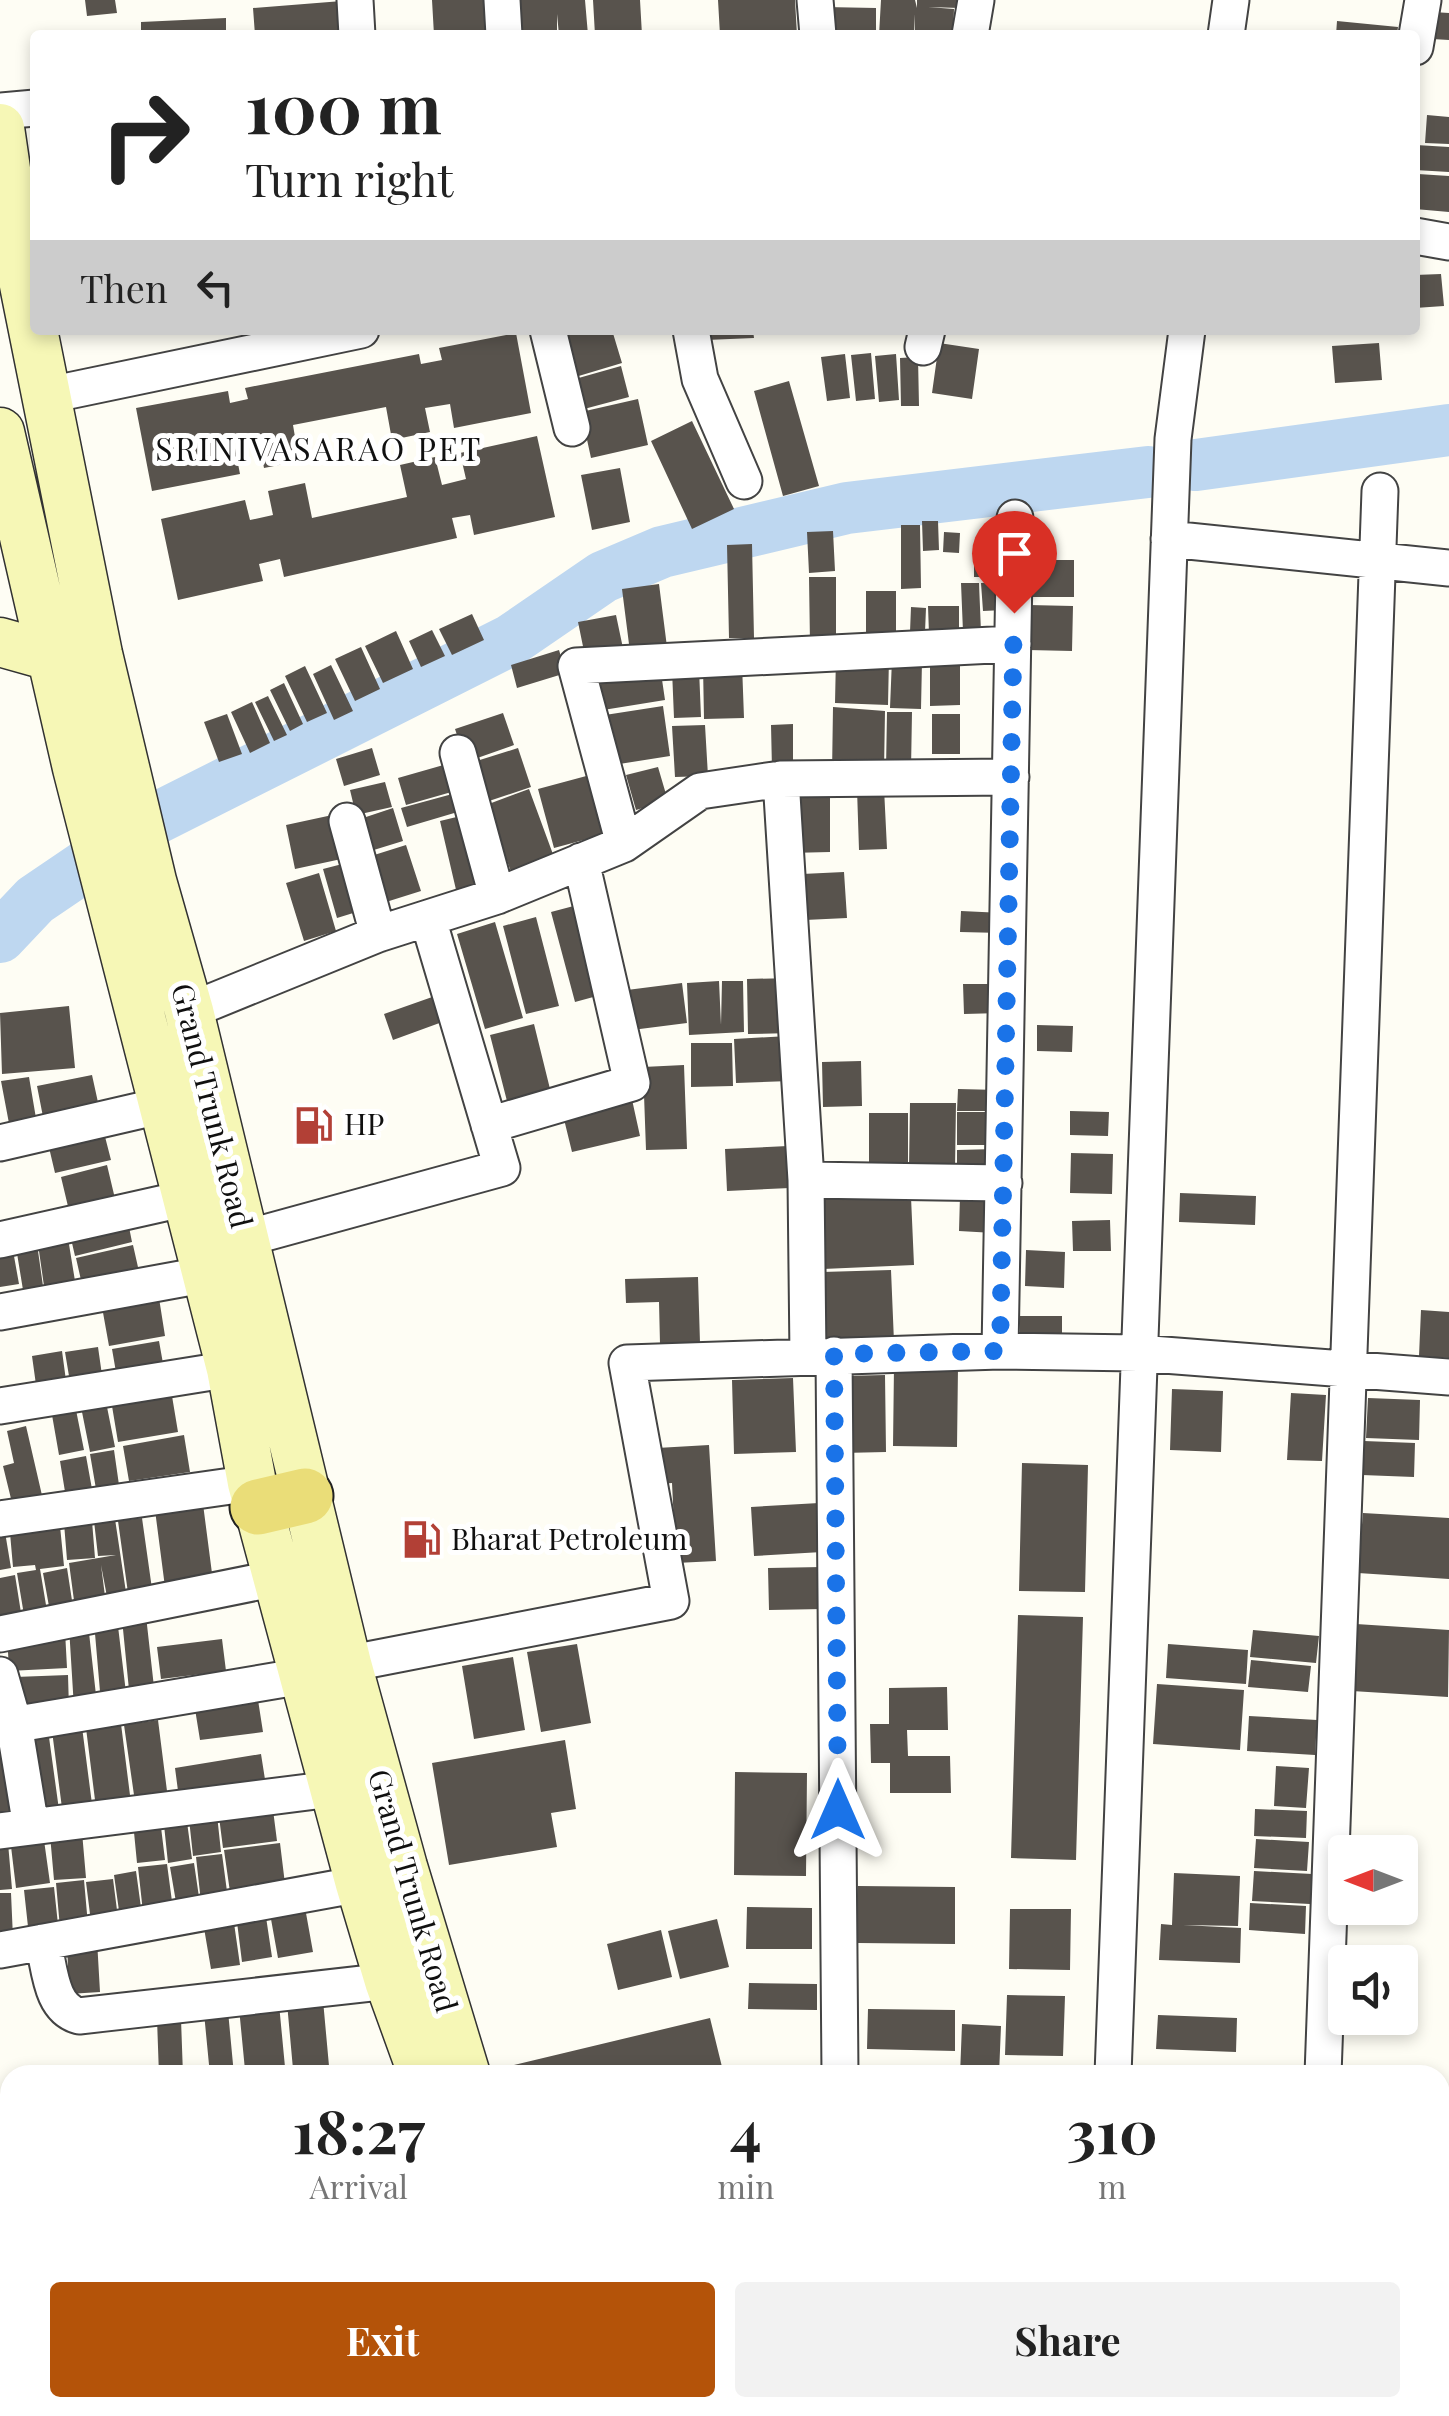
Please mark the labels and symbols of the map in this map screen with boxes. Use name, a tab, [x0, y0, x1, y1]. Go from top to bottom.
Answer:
district label: SRINIVASARAO PET	[155, 426, 483, 469]
pin	[972, 511, 1057, 614]
street label: Grand Trunk Road	[163, 979, 263, 1232]
place label: HP	[344, 1103, 384, 1143]
fuel station icon: HP	[293, 1104, 335, 1146]
place label: Bharat Petroleum	[451, 1518, 688, 1558]
fuel station icon: Bharat Petroleum	[400, 1519, 442, 1561]
position arrow	[786, 1758, 890, 1862]
street label: Grand Trunk Road	[360, 1764, 468, 2016]
north arrow	[1328, 1835, 1418, 1925]

